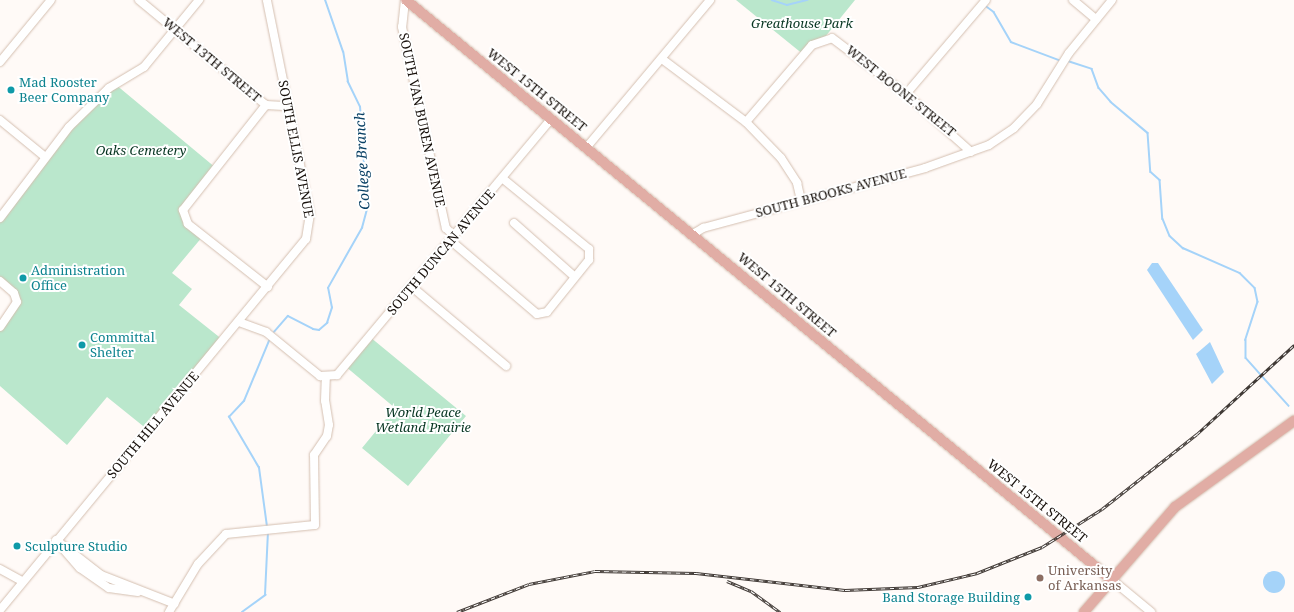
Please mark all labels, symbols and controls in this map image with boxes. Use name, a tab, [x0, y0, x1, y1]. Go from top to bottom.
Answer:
street label: WEST 13TH STREET	[160, 14, 264, 106]
park label: Greathouse Park	[751, 15, 853, 31]
street label: SOUTH VAN BUREN AVENUE	[396, 31, 448, 209]
street label: WEST BOONE STREET	[843, 42, 959, 140]
street label: WEST 15TH STREET	[484, 45, 590, 135]
place label: Mad Rooster Beer Company	[19, 75, 109, 106]
street label: SOUTH ELLIS AVENUE	[275, 79, 317, 219]
marker: Mad Rooster Beer Company	[6, 85, 16, 95]
water label: College Branch	[351, 112, 373, 210]
park label: Oaks Cemetery	[96, 142, 186, 158]
street label: SOUTH BROOKS AVENUE	[754, 165, 908, 221]
street label: SOUTH DUNCAN AVENUE	[384, 186, 498, 318]
street label: WEST 15TH STREET	[735, 249, 839, 341]
place label: Administration Office	[31, 263, 125, 294]
marker: Administration Office	[18, 273, 28, 283]
place label: Committal Shelter	[90, 330, 155, 361]
marker: Committal Shelter	[77, 340, 87, 350]
street label: SOUTH HILL AVENUE	[104, 368, 202, 482]
park label: World Peace Wetland Prairie	[375, 405, 471, 436]
street label: WEST 15TH STREET	[984, 456, 1090, 546]
place label: Sculpture Studio	[25, 538, 128, 554]
marker: Sculpture Studio	[12, 541, 22, 551]
place label: University of Arkansas	[1048, 563, 1121, 594]
marker: University of Arkansas	[1035, 573, 1045, 583]
place label: Band Storage Building	[882, 589, 1020, 605]
marker: Band Storage Building	[1023, 592, 1033, 602]

